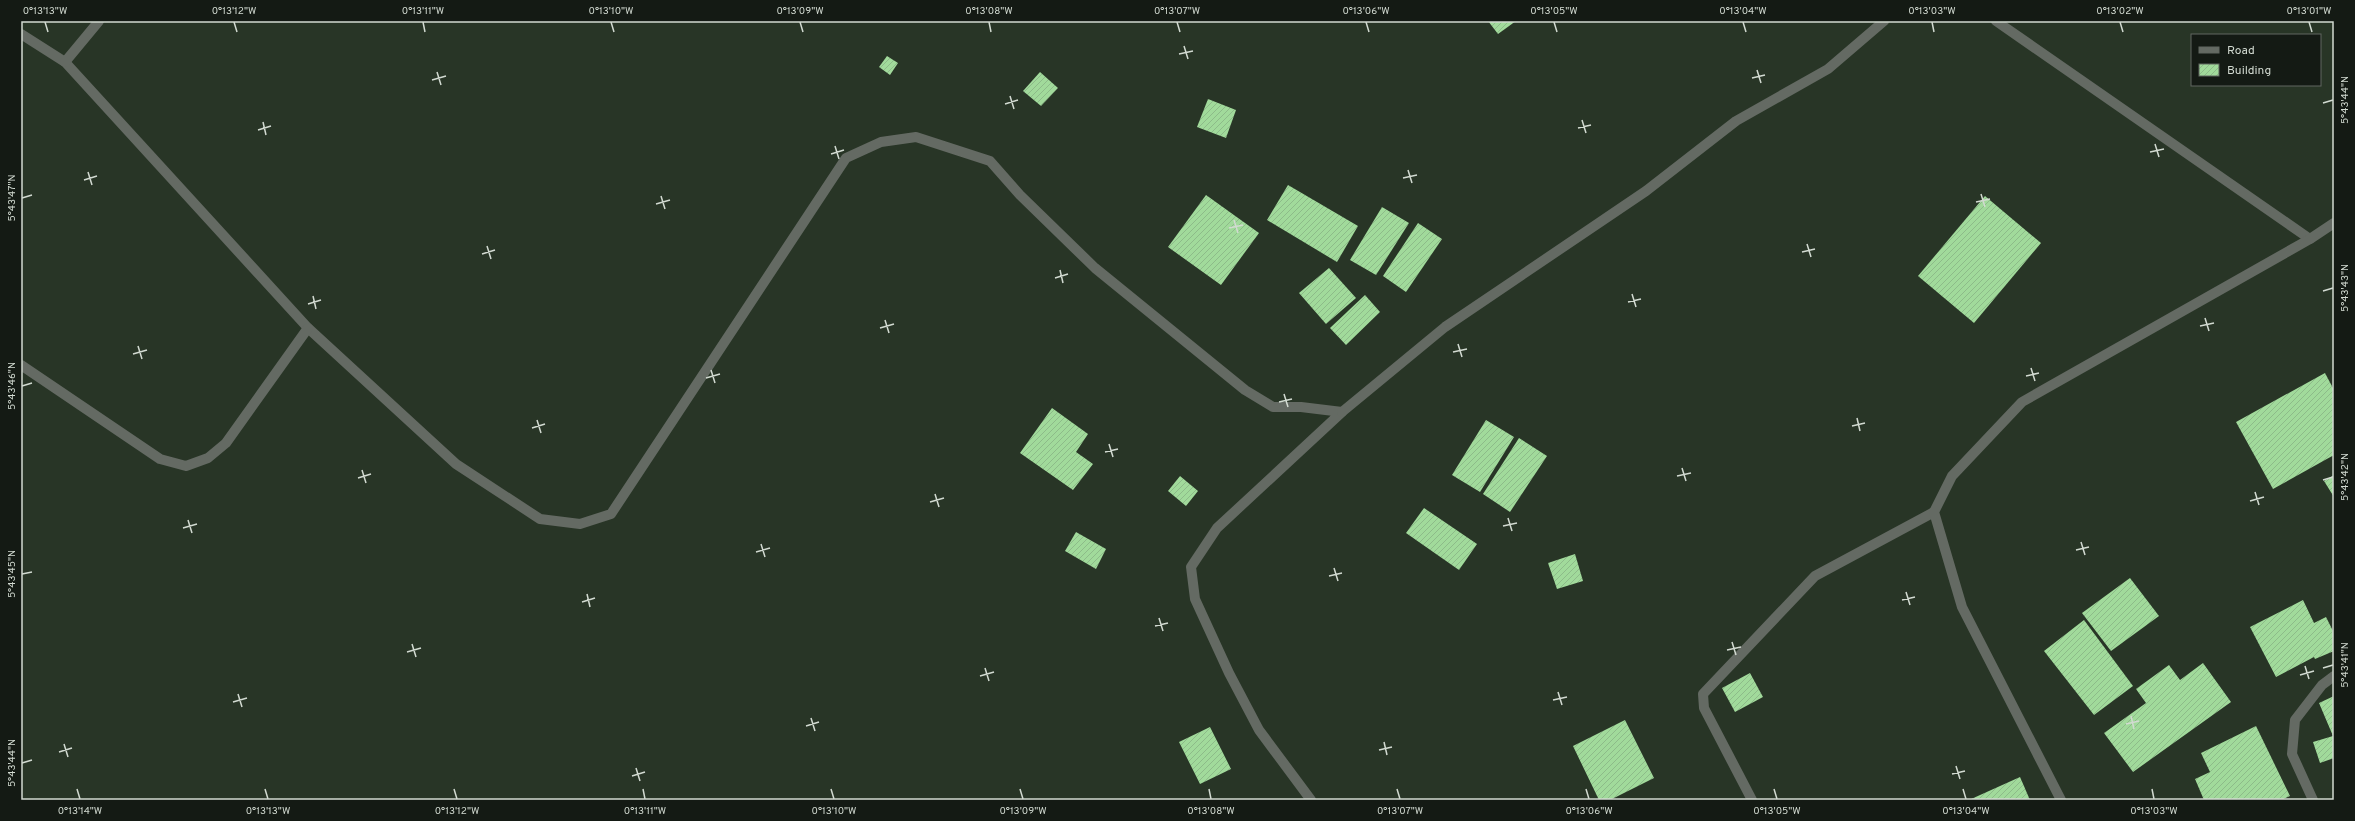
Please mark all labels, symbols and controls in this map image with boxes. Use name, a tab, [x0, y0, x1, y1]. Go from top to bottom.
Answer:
text: 0°13'13"W	[23, 5, 67, 18]
text: 0°13'12"W	[212, 5, 256, 18]
text: 0°13'11"W	[402, 5, 444, 18]
text: 0°13'10"W	[589, 5, 633, 18]
text: 0°13'09"W	[776, 5, 824, 18]
text: 0°13'08"W	[965, 5, 1013, 18]
text: 0°13'07"W	[1154, 5, 1200, 18]
text: 0°13'06"W	[1342, 5, 1390, 18]
text: 0°13'05"W	[1530, 5, 1578, 18]
text: 0°13'04"W	[1719, 5, 1767, 18]
text: 0°13'03"W	[1908, 5, 1956, 18]
text: 0°13'02"W	[2096, 5, 2144, 18]
text: 0°13'01"W	[2287, 5, 2331, 18]
legend	[2191, 34, 2321, 86]
text: Road	[2227, 43, 2255, 59]
text: Building	[2227, 63, 2271, 79]
text: 5°43'44"N	[2339, 76, 2352, 124]
text: 5°43'47"N	[6, 174, 19, 222]
text: 5°43'43"N	[2339, 264, 2352, 312]
text: 5°43'46"N	[6, 362, 19, 410]
text: 5°43'42"N	[2339, 453, 2352, 501]
text: 5°43'45"N	[6, 550, 19, 598]
text: 5°43'41"N	[2339, 642, 2352, 688]
text: 5°43'44"N	[6, 739, 19, 787]
text: 0°13'14"W	[58, 805, 102, 818]
text: 0°13'13"W	[246, 805, 290, 818]
text: 0°13'12"W	[435, 805, 479, 818]
text: 0°13'11"W	[624, 805, 666, 818]
text: 0°13'10"W	[812, 805, 856, 818]
text: 0°13'09"W	[999, 805, 1047, 818]
text: 0°13'08"W	[1187, 805, 1235, 818]
text: 0°13'07"W	[1377, 805, 1423, 818]
text: 0°13'06"W	[1565, 805, 1613, 818]
text: 0°13'05"W	[1753, 805, 1801, 818]
text: 0°13'04"W	[1942, 805, 1990, 818]
text: 0°13'03"W	[2130, 805, 2178, 818]

